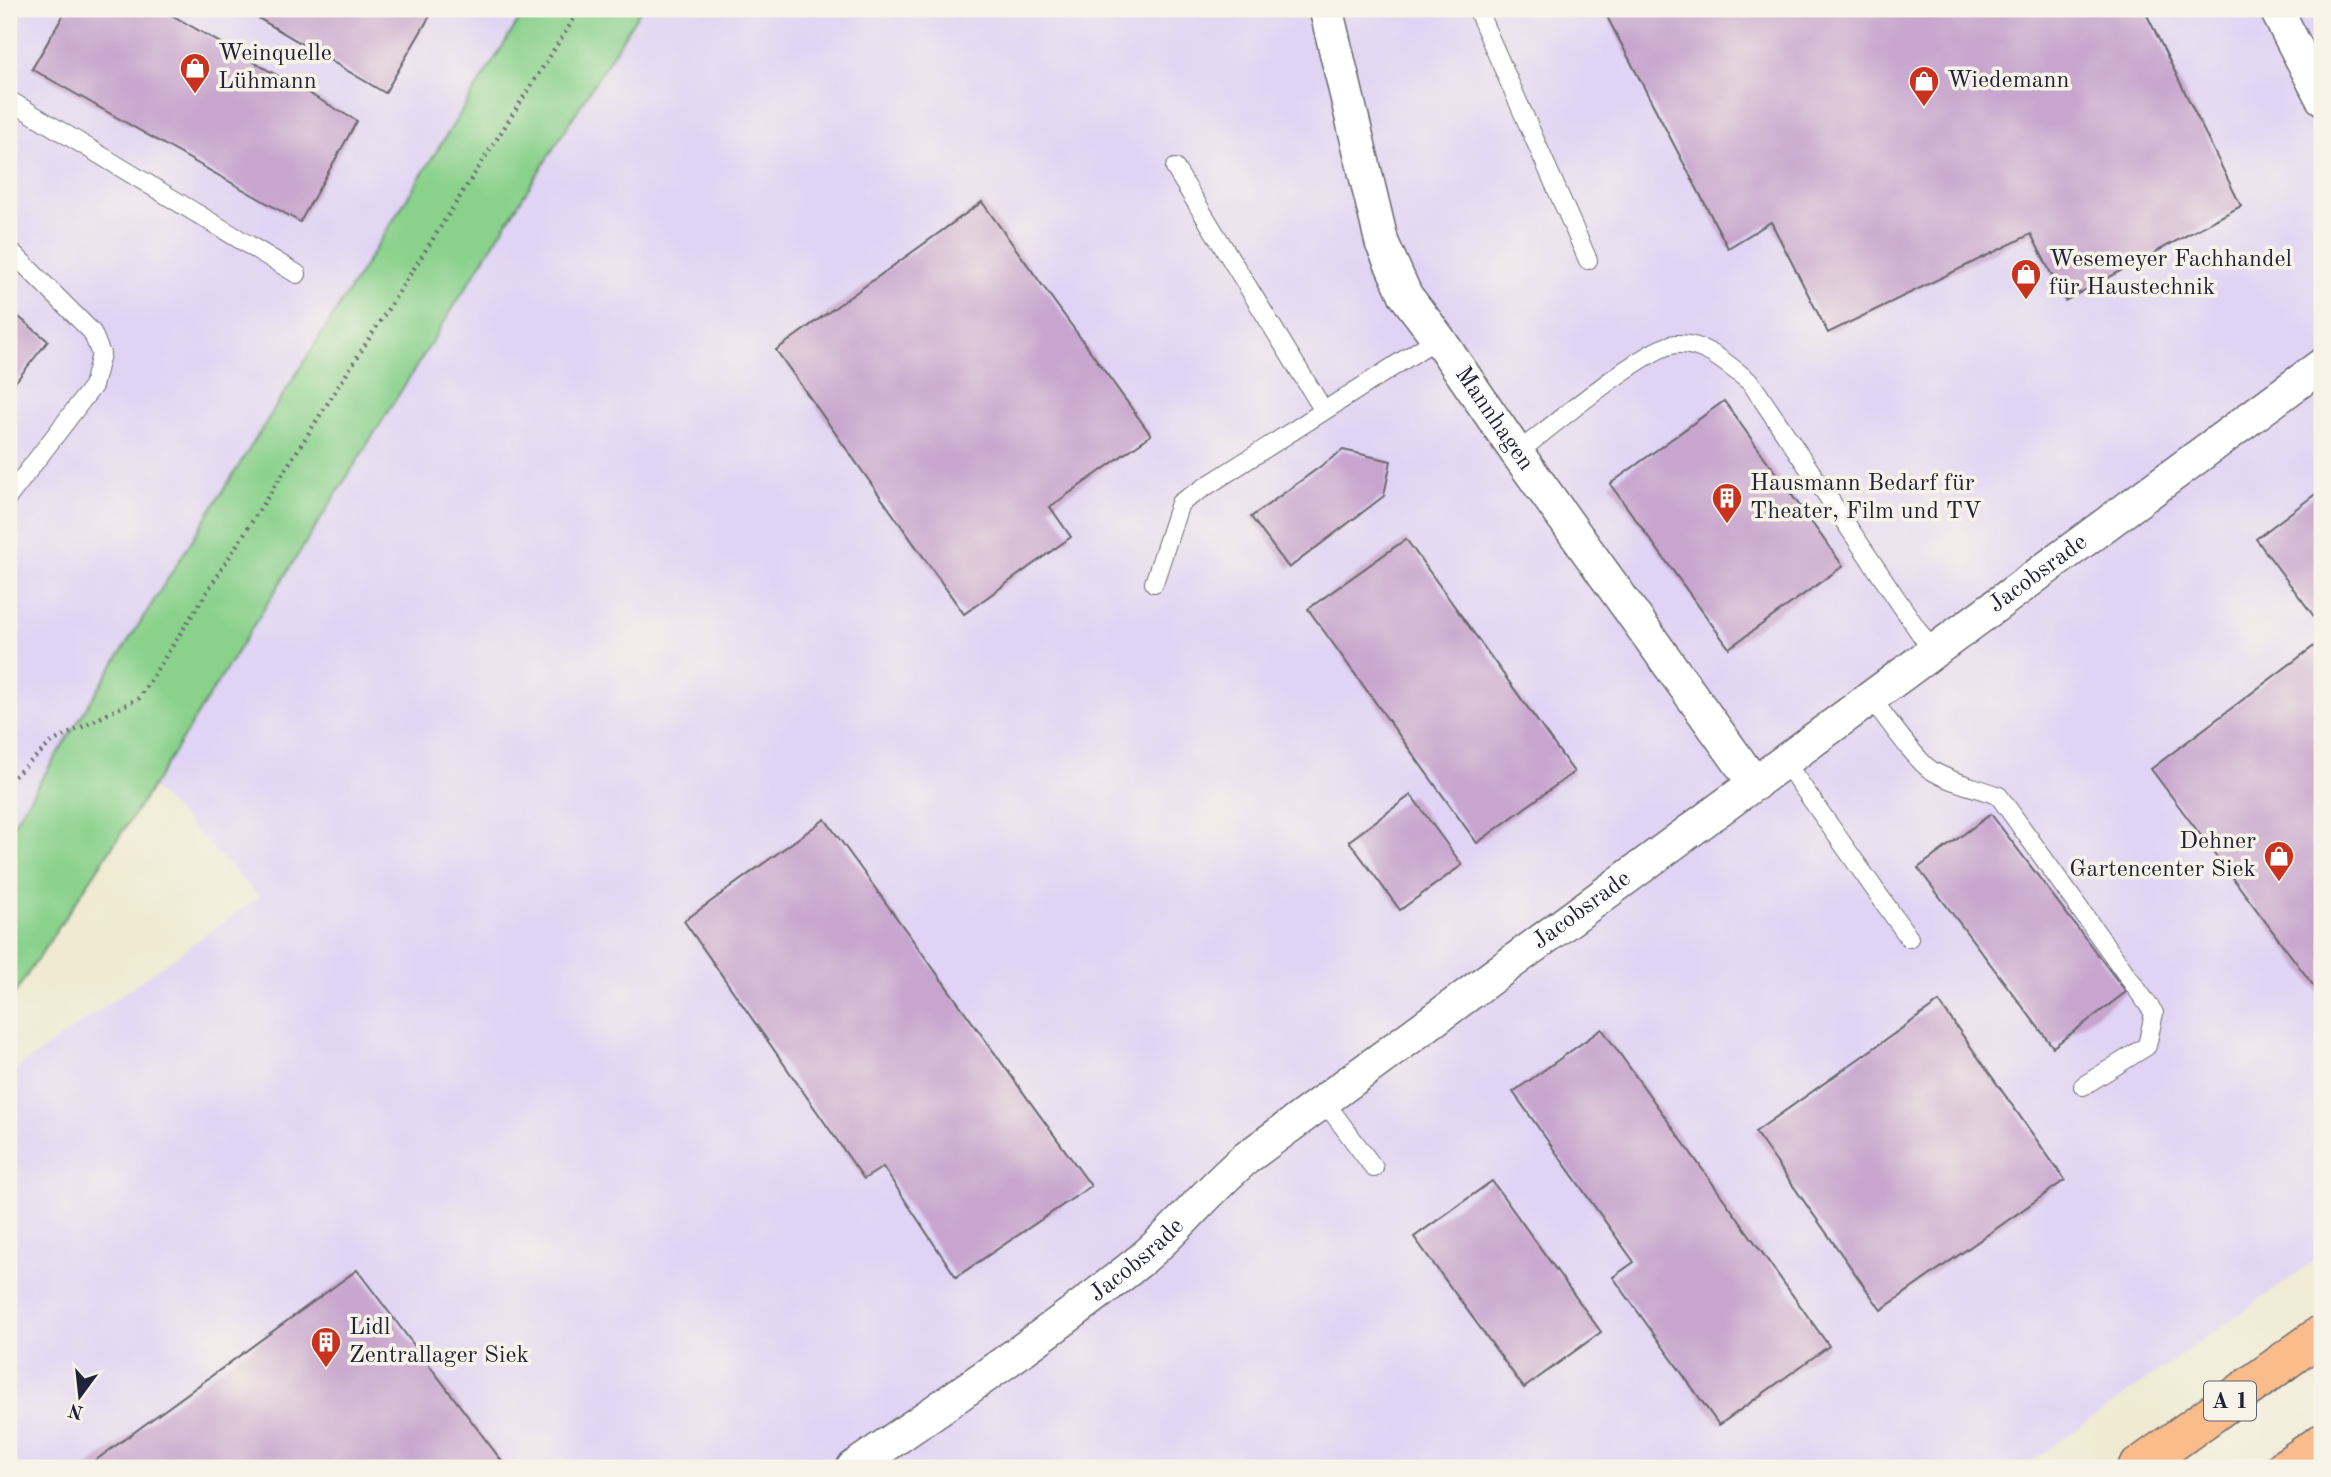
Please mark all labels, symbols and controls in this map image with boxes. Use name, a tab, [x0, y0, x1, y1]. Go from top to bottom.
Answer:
place label: Weinquelle Lühmann	[218, 42, 332, 94]
shop icon: Weinquelle Lühmann	[178, 51, 212, 95]
shop icon: Wiedemann	[1907, 64, 1941, 108]
place label: Wiedemann	[1947, 69, 2070, 93]
place label: Wesemeyer Fachhandel für Haustechnik	[2049, 248, 2292, 300]
shop icon: Wesemeyer Fachhandel für Haustechnik	[2009, 257, 2043, 301]
street label: Mannhagen	[1450, 363, 1538, 475]
place label: Hausmann Bedarf für Theater, Film und TV	[1750, 472, 1981, 524]
building icon: Hausmann Bedarf für Theater, Film und TV	[1710, 481, 1744, 525]
street label: Jacobsrade	[1985, 530, 2092, 618]
place label: Dehner Gartencenter Siek	[2069, 830, 2256, 882]
shop icon: Dehner Gartencenter Siek	[2262, 839, 2296, 883]
street label: Jacobsrade	[1528, 867, 1635, 954]
street label: Jacobsrade	[1086, 1214, 1189, 1307]
place label: Lidl Zentrallager Siek	[349, 1316, 529, 1368]
building icon: Lidl Zentrallager Siek	[309, 1325, 343, 1369]
north arrow	[46, 1362, 116, 1432]
road number: A 1	[2204, 1382, 2256, 1420]
text: N	[66, 1399, 86, 1421]

